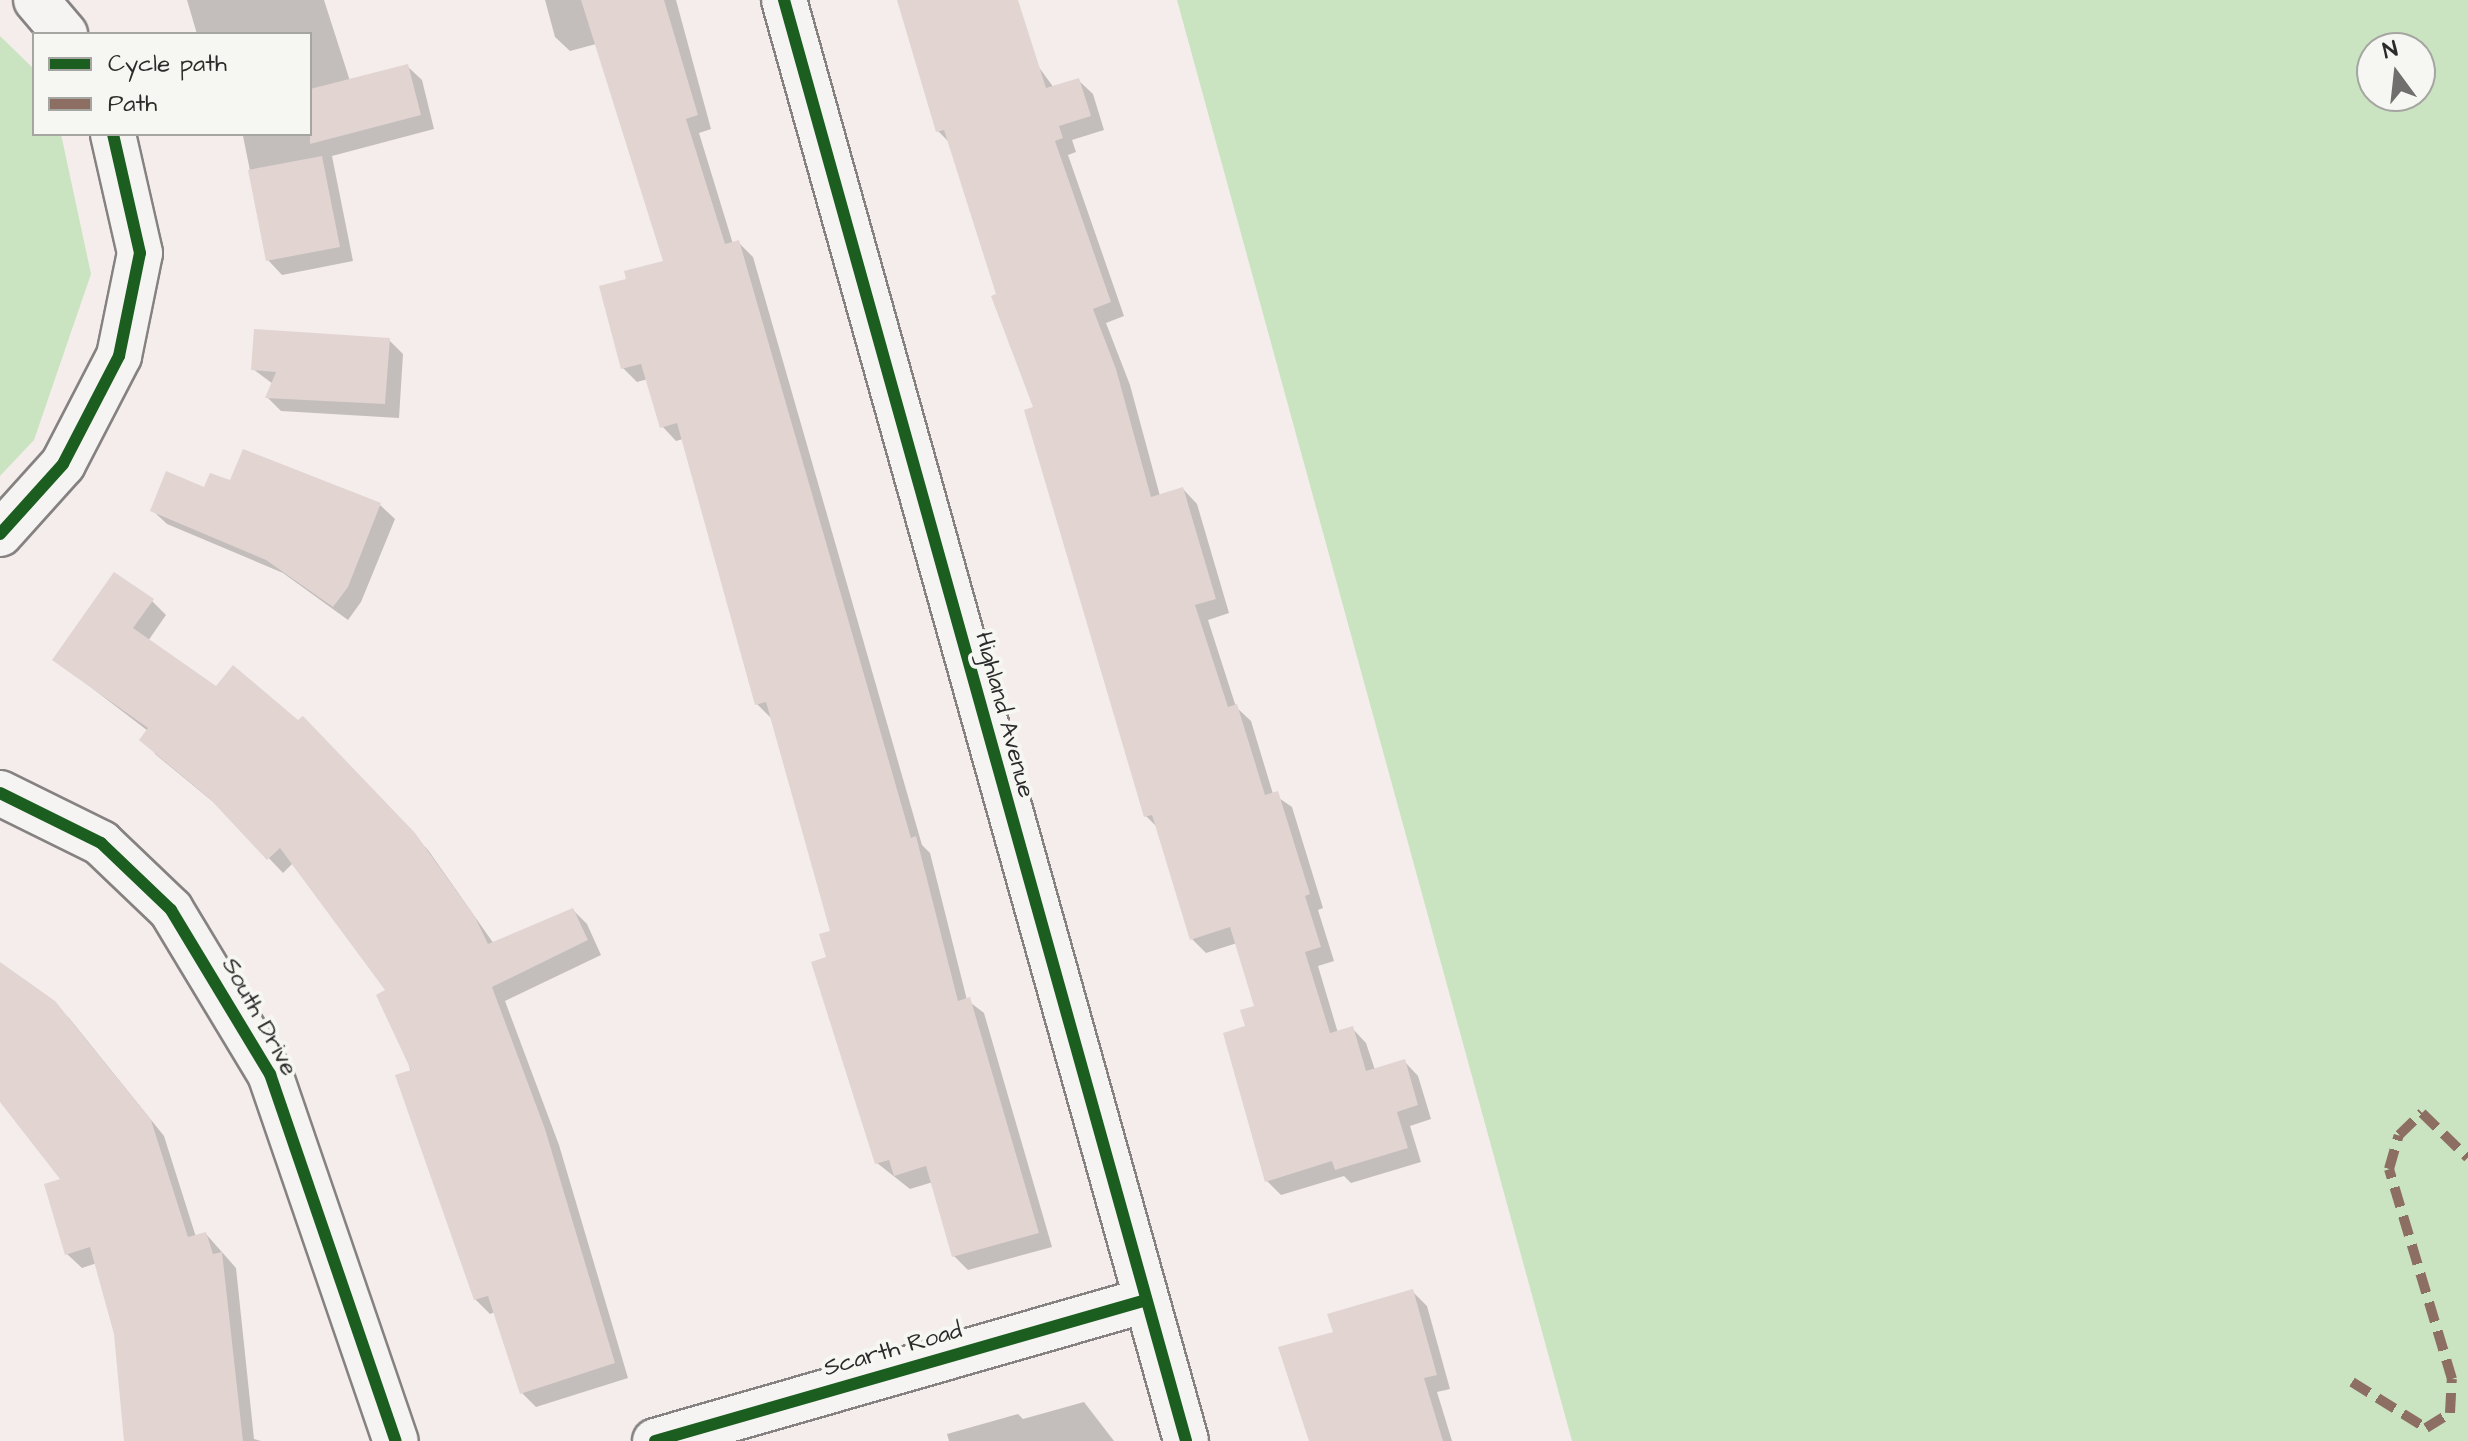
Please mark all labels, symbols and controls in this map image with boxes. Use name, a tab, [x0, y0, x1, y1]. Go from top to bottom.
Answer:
legend	[32, 32, 312, 136]
north arrow	[2356, 32, 2436, 112]
text: N	[2379, 34, 2401, 67]
text: Cycle path	[108, 47, 227, 81]
text: Path	[108, 87, 157, 121]
street label: Highland Avenue	[968, 629, 1040, 801]
street label: South Drive	[215, 953, 303, 1081]
street label: Scarth Road	[821, 1317, 965, 1383]

